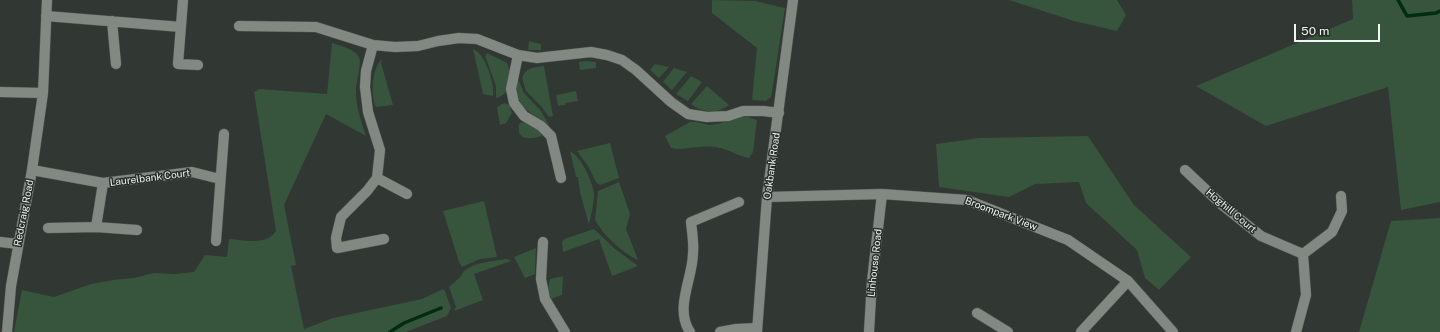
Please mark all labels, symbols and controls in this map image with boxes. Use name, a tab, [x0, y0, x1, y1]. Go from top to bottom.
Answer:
scale bar	[1296, 16, 1382, 42]
text: 50 m	[1301, 24, 1329, 38]
street label: Oakbank Road	[761, 132, 783, 200]
street label: Laurelbank Court	[109, 167, 191, 189]
street label: Redcraig Road	[12, 179, 36, 247]
street label: Hoghill Court	[1203, 186, 1259, 236]
street label: Broompark View	[963, 195, 1039, 233]
street label: Linhouse Road	[865, 228, 885, 298]

